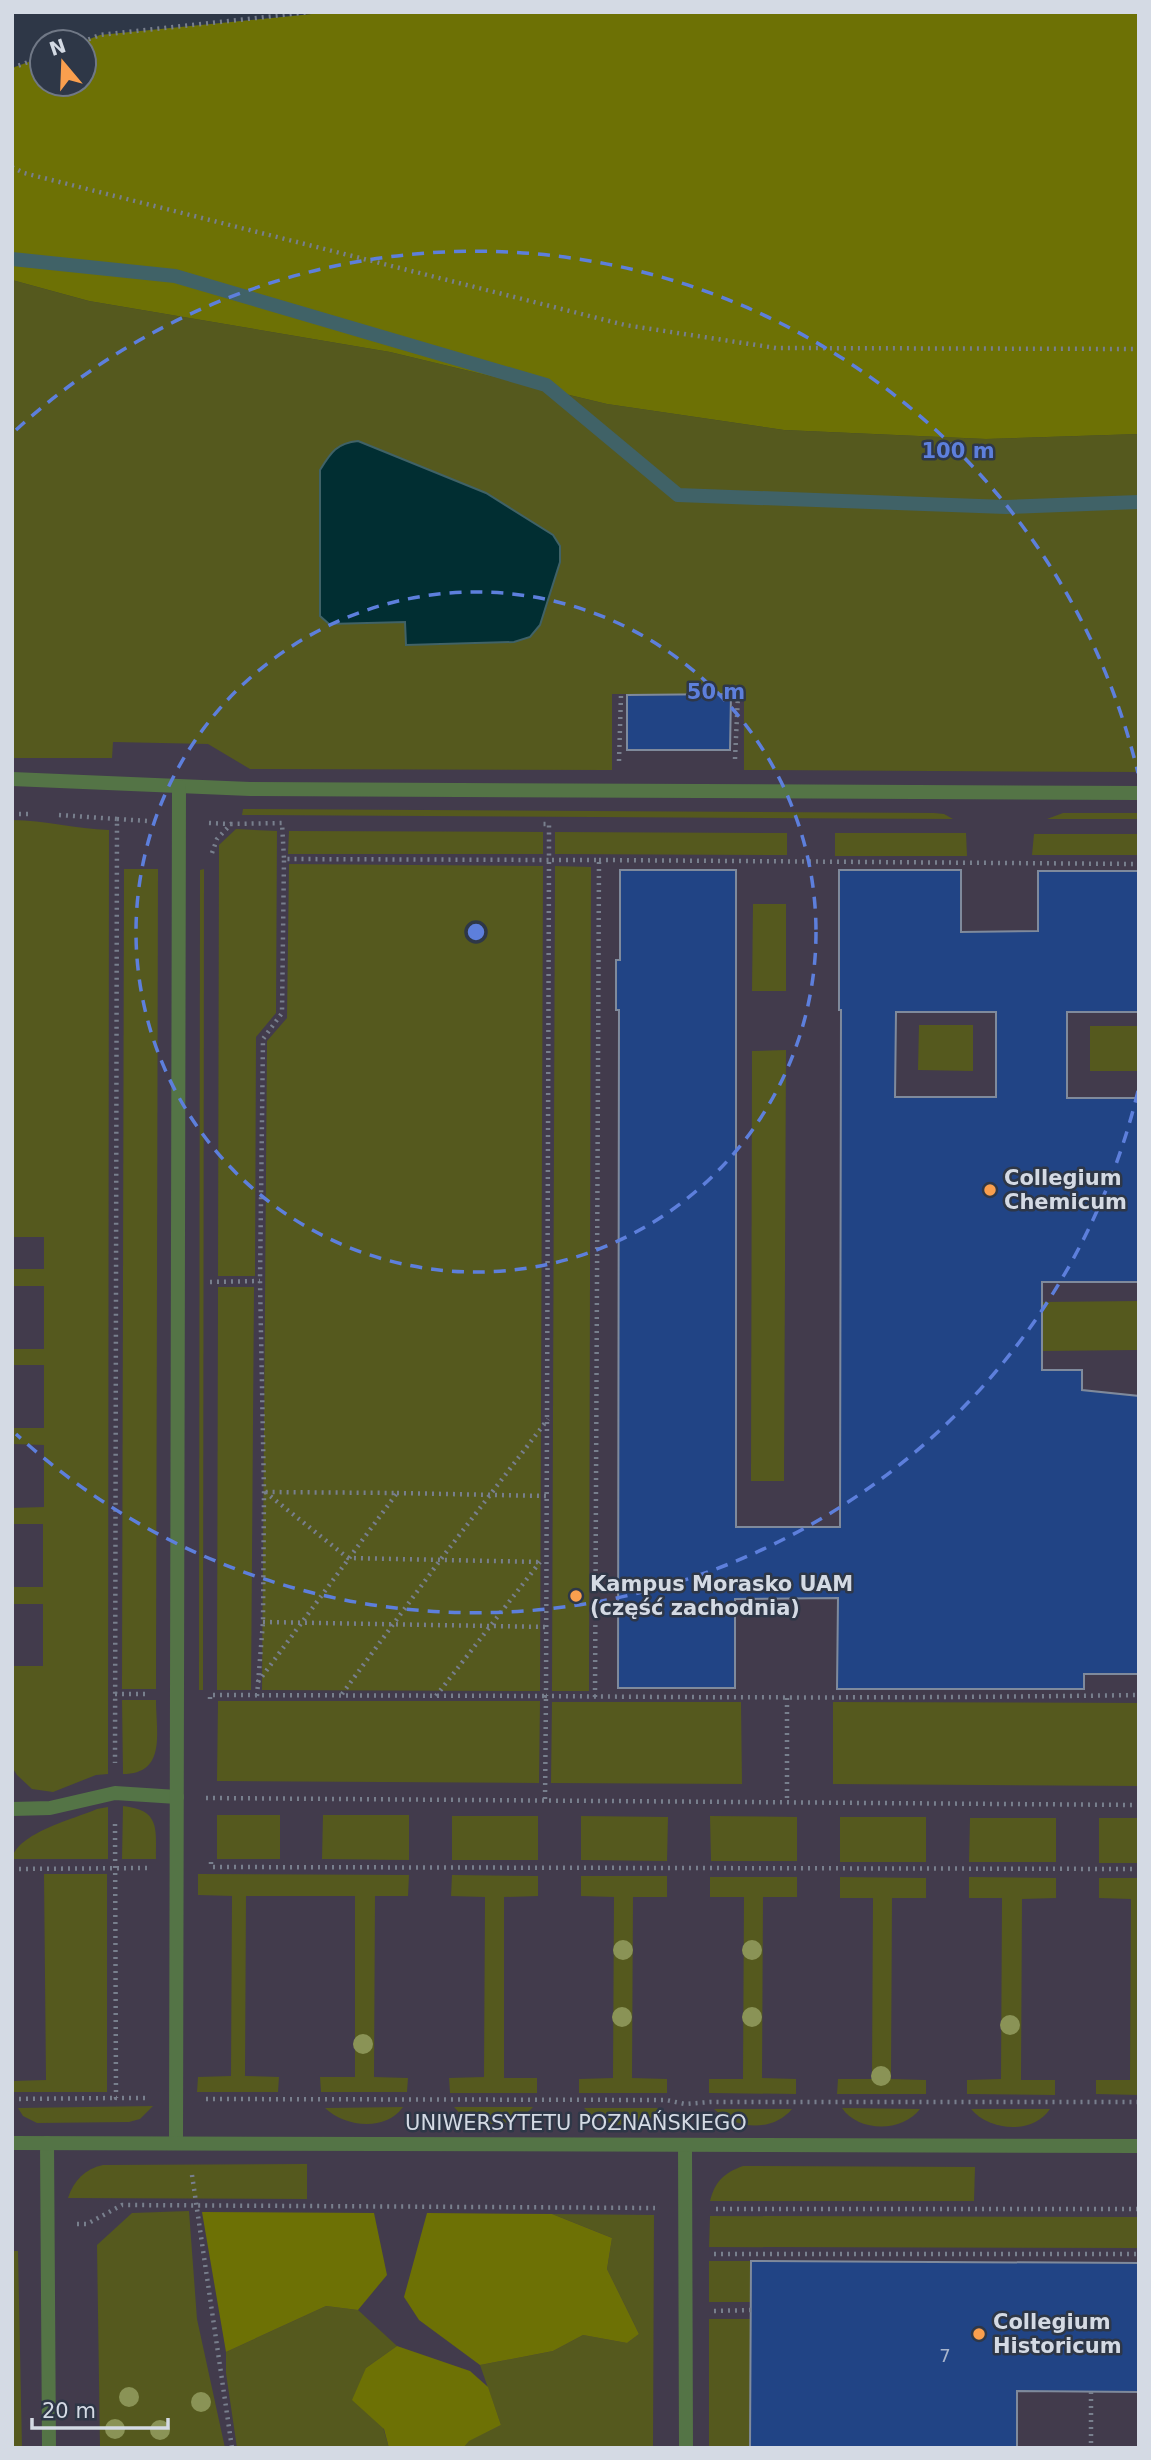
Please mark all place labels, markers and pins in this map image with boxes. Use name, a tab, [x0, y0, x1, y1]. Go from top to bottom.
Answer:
centre of rings	[464, 920, 488, 944]
place label: Collegium Chemicum	[1004, 1166, 1127, 1214]
marker: Collegium Chemicum	[982, 1182, 998, 1198]
place label: Kampus Morasko UAM (część zachodnia)	[590, 1572, 853, 1620]
marker: Kampus Morasko UAM (część zachodnia)	[568, 1588, 584, 1604]
place label: Collegium Historicum	[993, 2310, 1122, 2358]
marker: Collegium Historicum	[971, 2326, 987, 2342]

